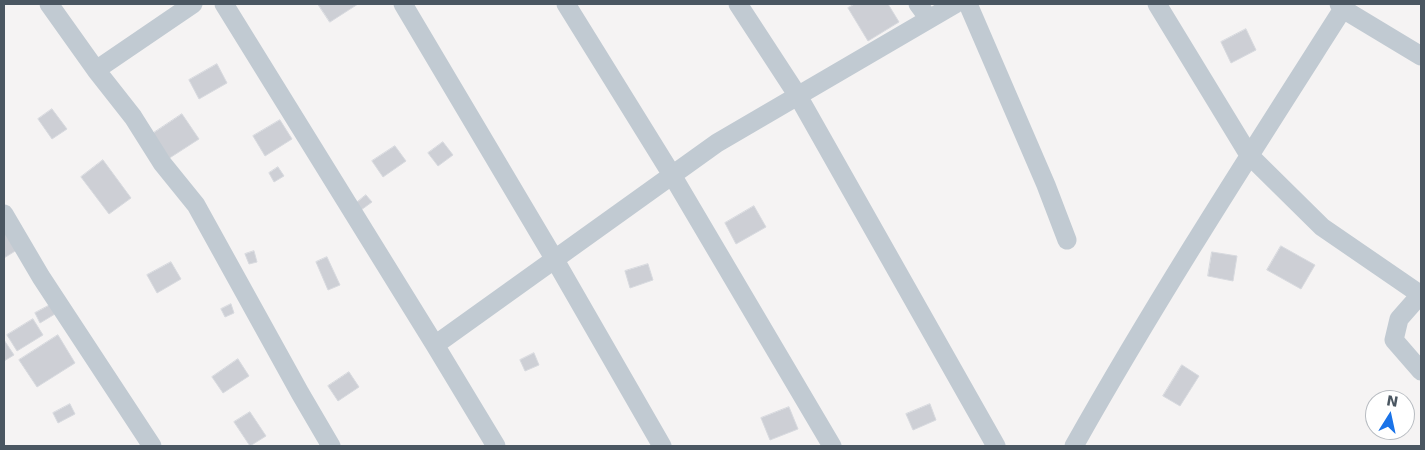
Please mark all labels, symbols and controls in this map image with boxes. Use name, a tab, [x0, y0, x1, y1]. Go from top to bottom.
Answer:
north arrow	[1365, 390, 1415, 440]
text: N	[1385, 392, 1400, 410]

